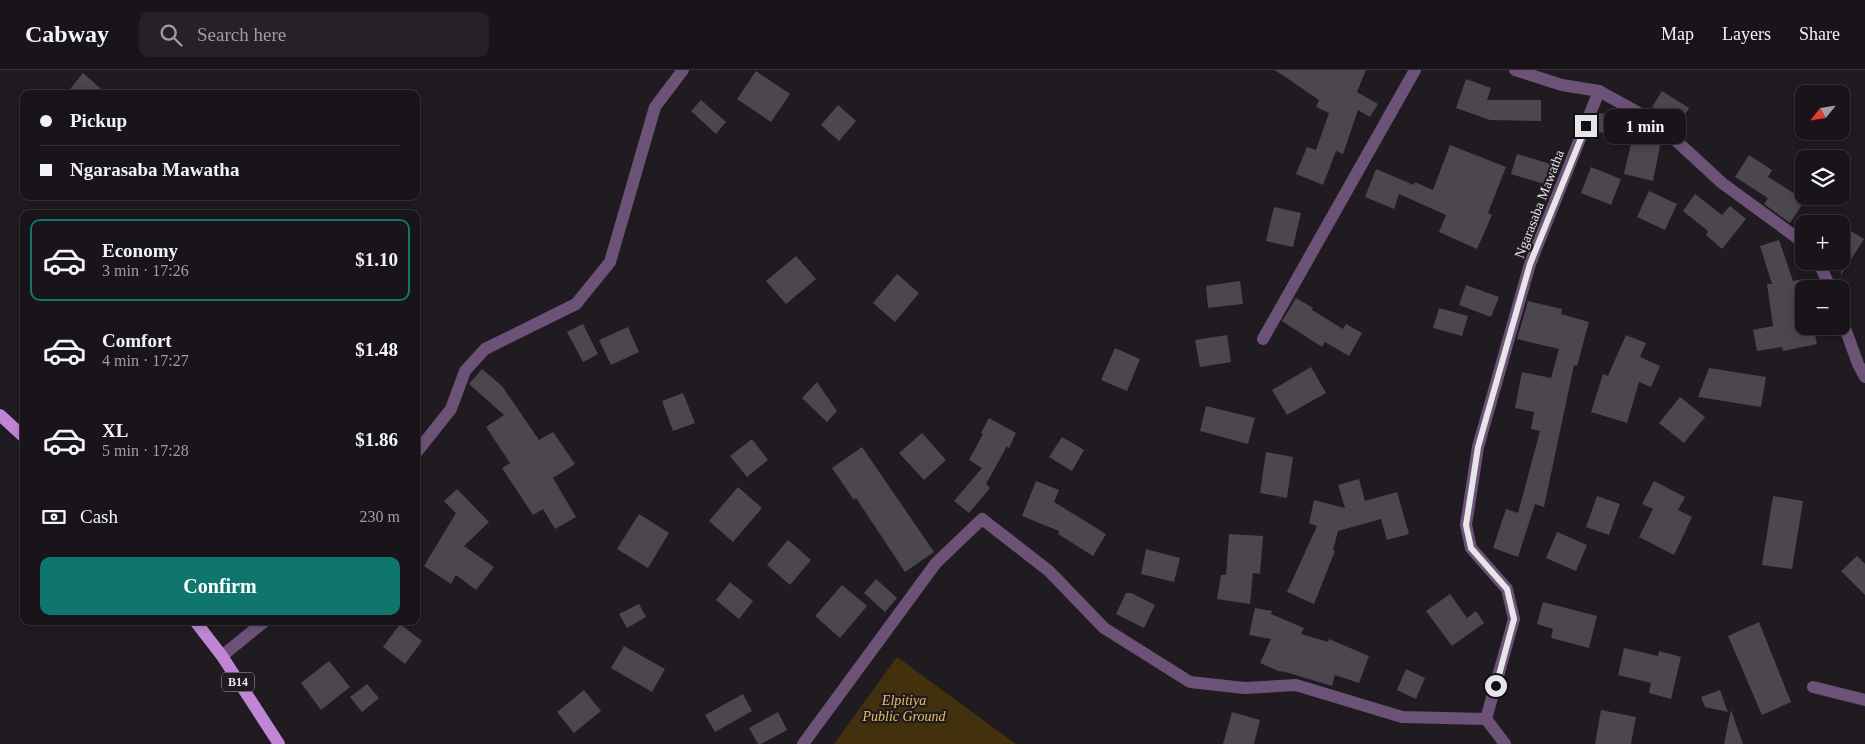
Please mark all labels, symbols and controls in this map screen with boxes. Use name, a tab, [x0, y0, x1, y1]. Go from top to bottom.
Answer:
search box	[139, 12, 489, 57]
text: Cabway	[25, 21, 109, 47]
icon: search	[157, 21, 185, 49]
text: Search here	[197, 24, 286, 45]
text: Map	[1661, 24, 1694, 44]
text: Layers	[1722, 24, 1771, 44]
text: Share	[1799, 24, 1840, 44]
north arrow	[1795, 85, 1850, 140]
map controls	[1795, 85, 1850, 335]
callout: 1 min	[1604, 108, 1686, 144]
text: Pickup	[70, 110, 127, 131]
route end	[1575, 115, 1597, 137]
text: 1 min	[1626, 118, 1664, 135]
street label: Ngarasaba Mawatha	[1512, 147, 1567, 260]
button: layers	[1795, 150, 1850, 205]
text: Ngarasaba Mawatha	[70, 159, 239, 180]
button: +	[1795, 215, 1850, 270]
icon: car	[42, 238, 87, 283]
text: Economy	[102, 240, 178, 261]
text: $1.10	[355, 249, 398, 270]
text: 3 min · 17:26	[102, 262, 189, 279]
button: −	[1795, 280, 1850, 335]
icon: car	[42, 328, 87, 373]
text: Comfort	[102, 330, 172, 351]
text: $1.48	[355, 339, 398, 360]
text: 4 min · 17:27	[102, 352, 189, 369]
icon: car	[42, 418, 87, 463]
text: XL	[102, 420, 128, 441]
text: $1.86	[355, 429, 398, 450]
text: 5 min · 17:28	[102, 442, 189, 459]
icon: cash	[40, 503, 68, 531]
text: Cash	[80, 506, 118, 527]
text: 230 m	[360, 508, 400, 525]
button: Confirm	[40, 557, 400, 615]
road number: B14	[222, 672, 254, 692]
route start	[1485, 675, 1507, 697]
park label: Elpitiya Public Ground	[861, 693, 947, 724]

